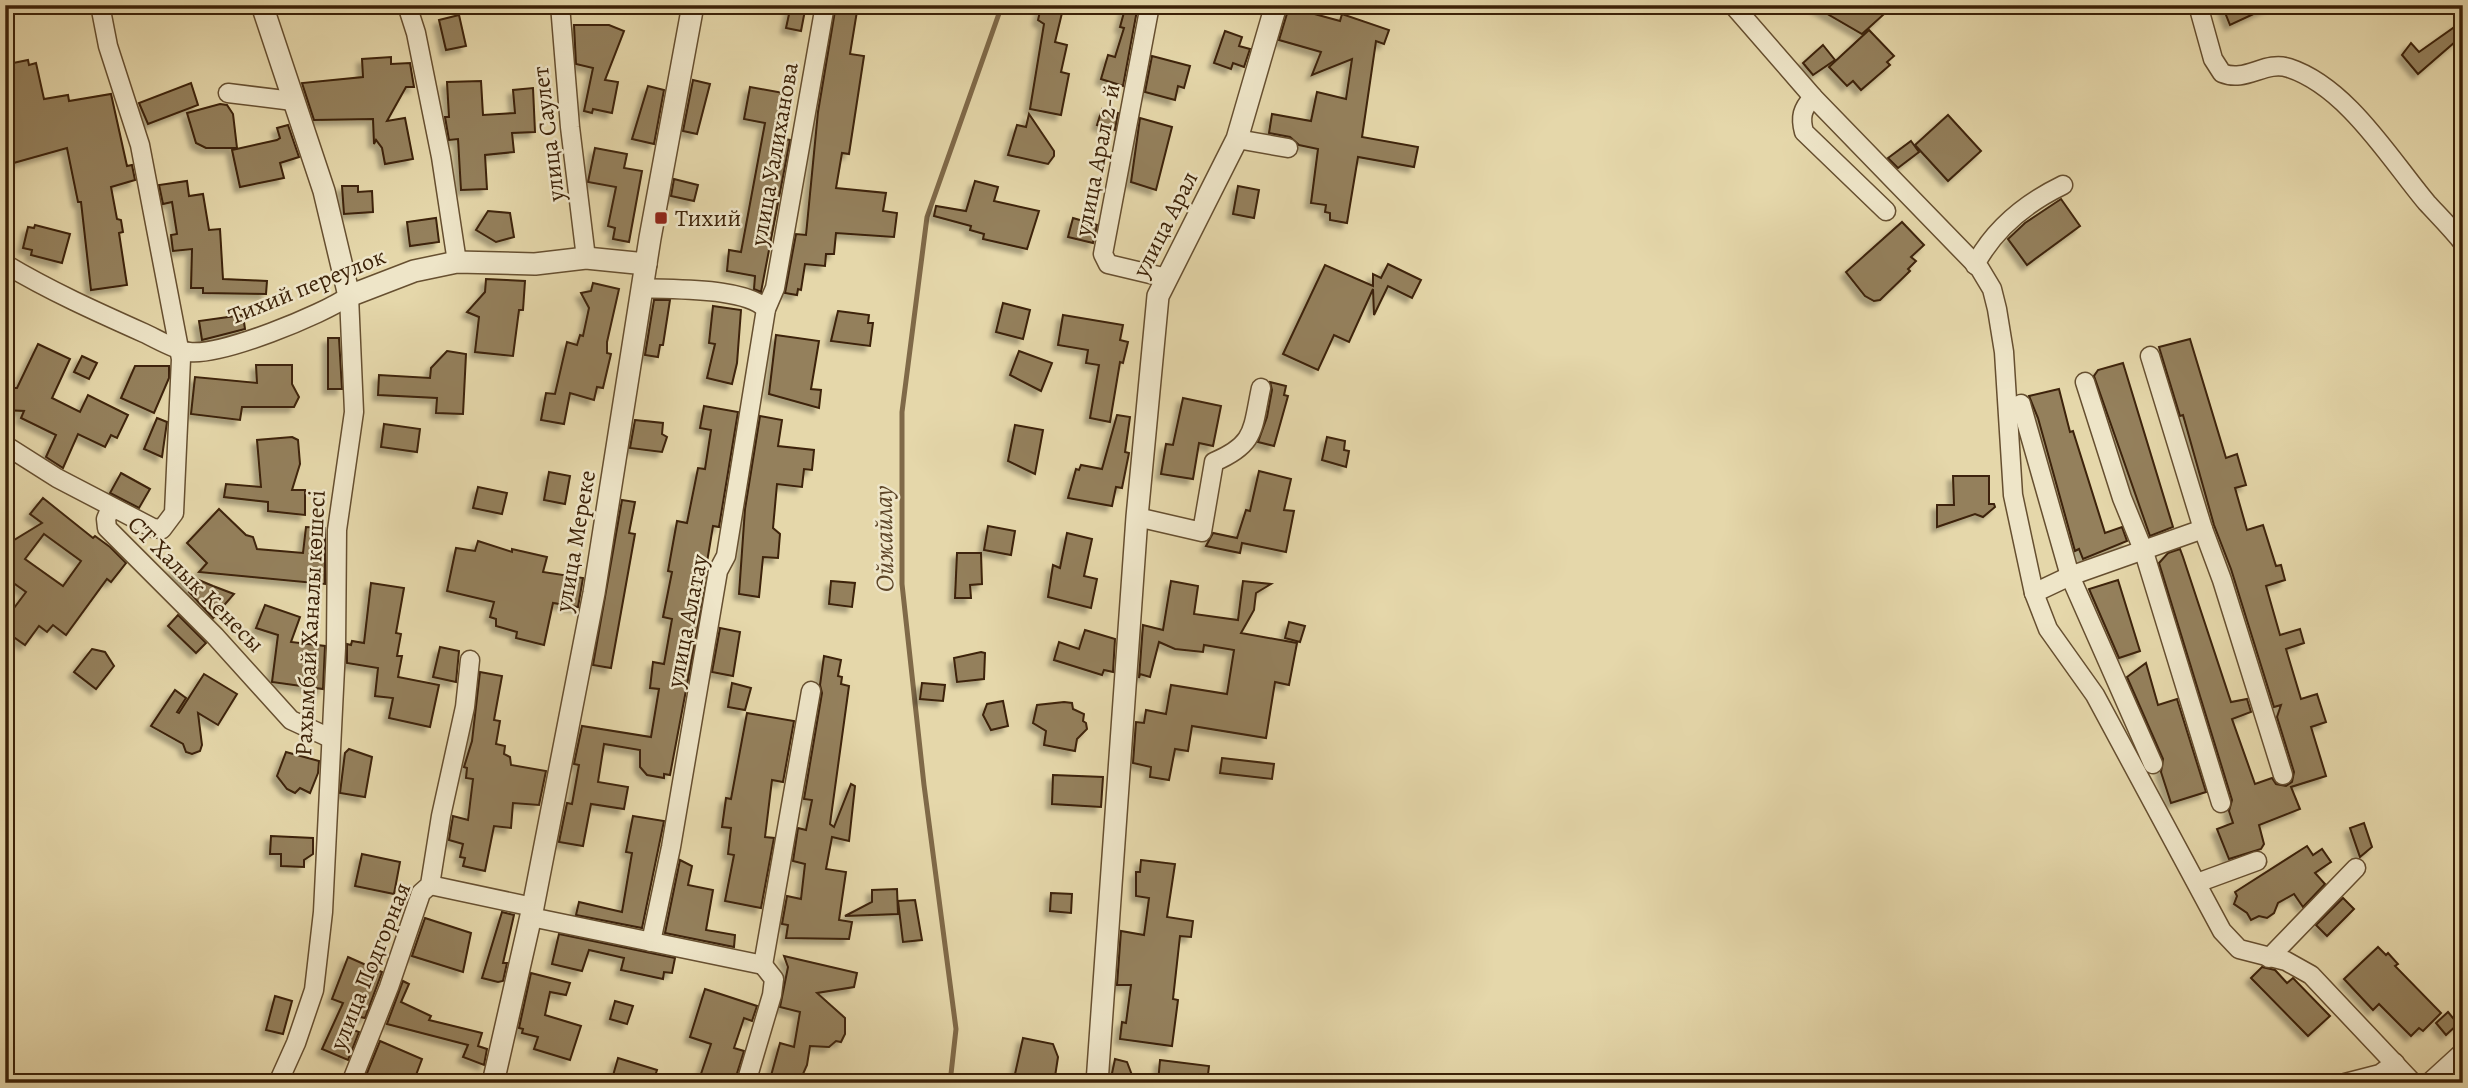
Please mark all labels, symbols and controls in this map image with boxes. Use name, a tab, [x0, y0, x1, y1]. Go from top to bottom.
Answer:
street label: улица Уалиханова	[742, 60, 806, 249]
street label: улица Саулет	[524, 64, 572, 204]
street label: улица Арал 2-й	[1066, 81, 1127, 240]
street label: улица Арал	[1124, 165, 1205, 283]
place label: Тихий	[675, 202, 741, 234]
marker: Тихий	[653, 210, 669, 226]
street label: Тихий переулок	[224, 240, 390, 332]
street label: улица Мереке	[547, 468, 603, 615]
water label: Ойжайлау	[866, 485, 902, 593]
street label: Рахымбай Ханалы көшесі	[287, 489, 333, 757]
street label: СТ Халык Кенесы	[121, 509, 271, 659]
street label: улица Алатау	[658, 551, 716, 691]
street label: улица Подгорная	[321, 878, 418, 1055]

